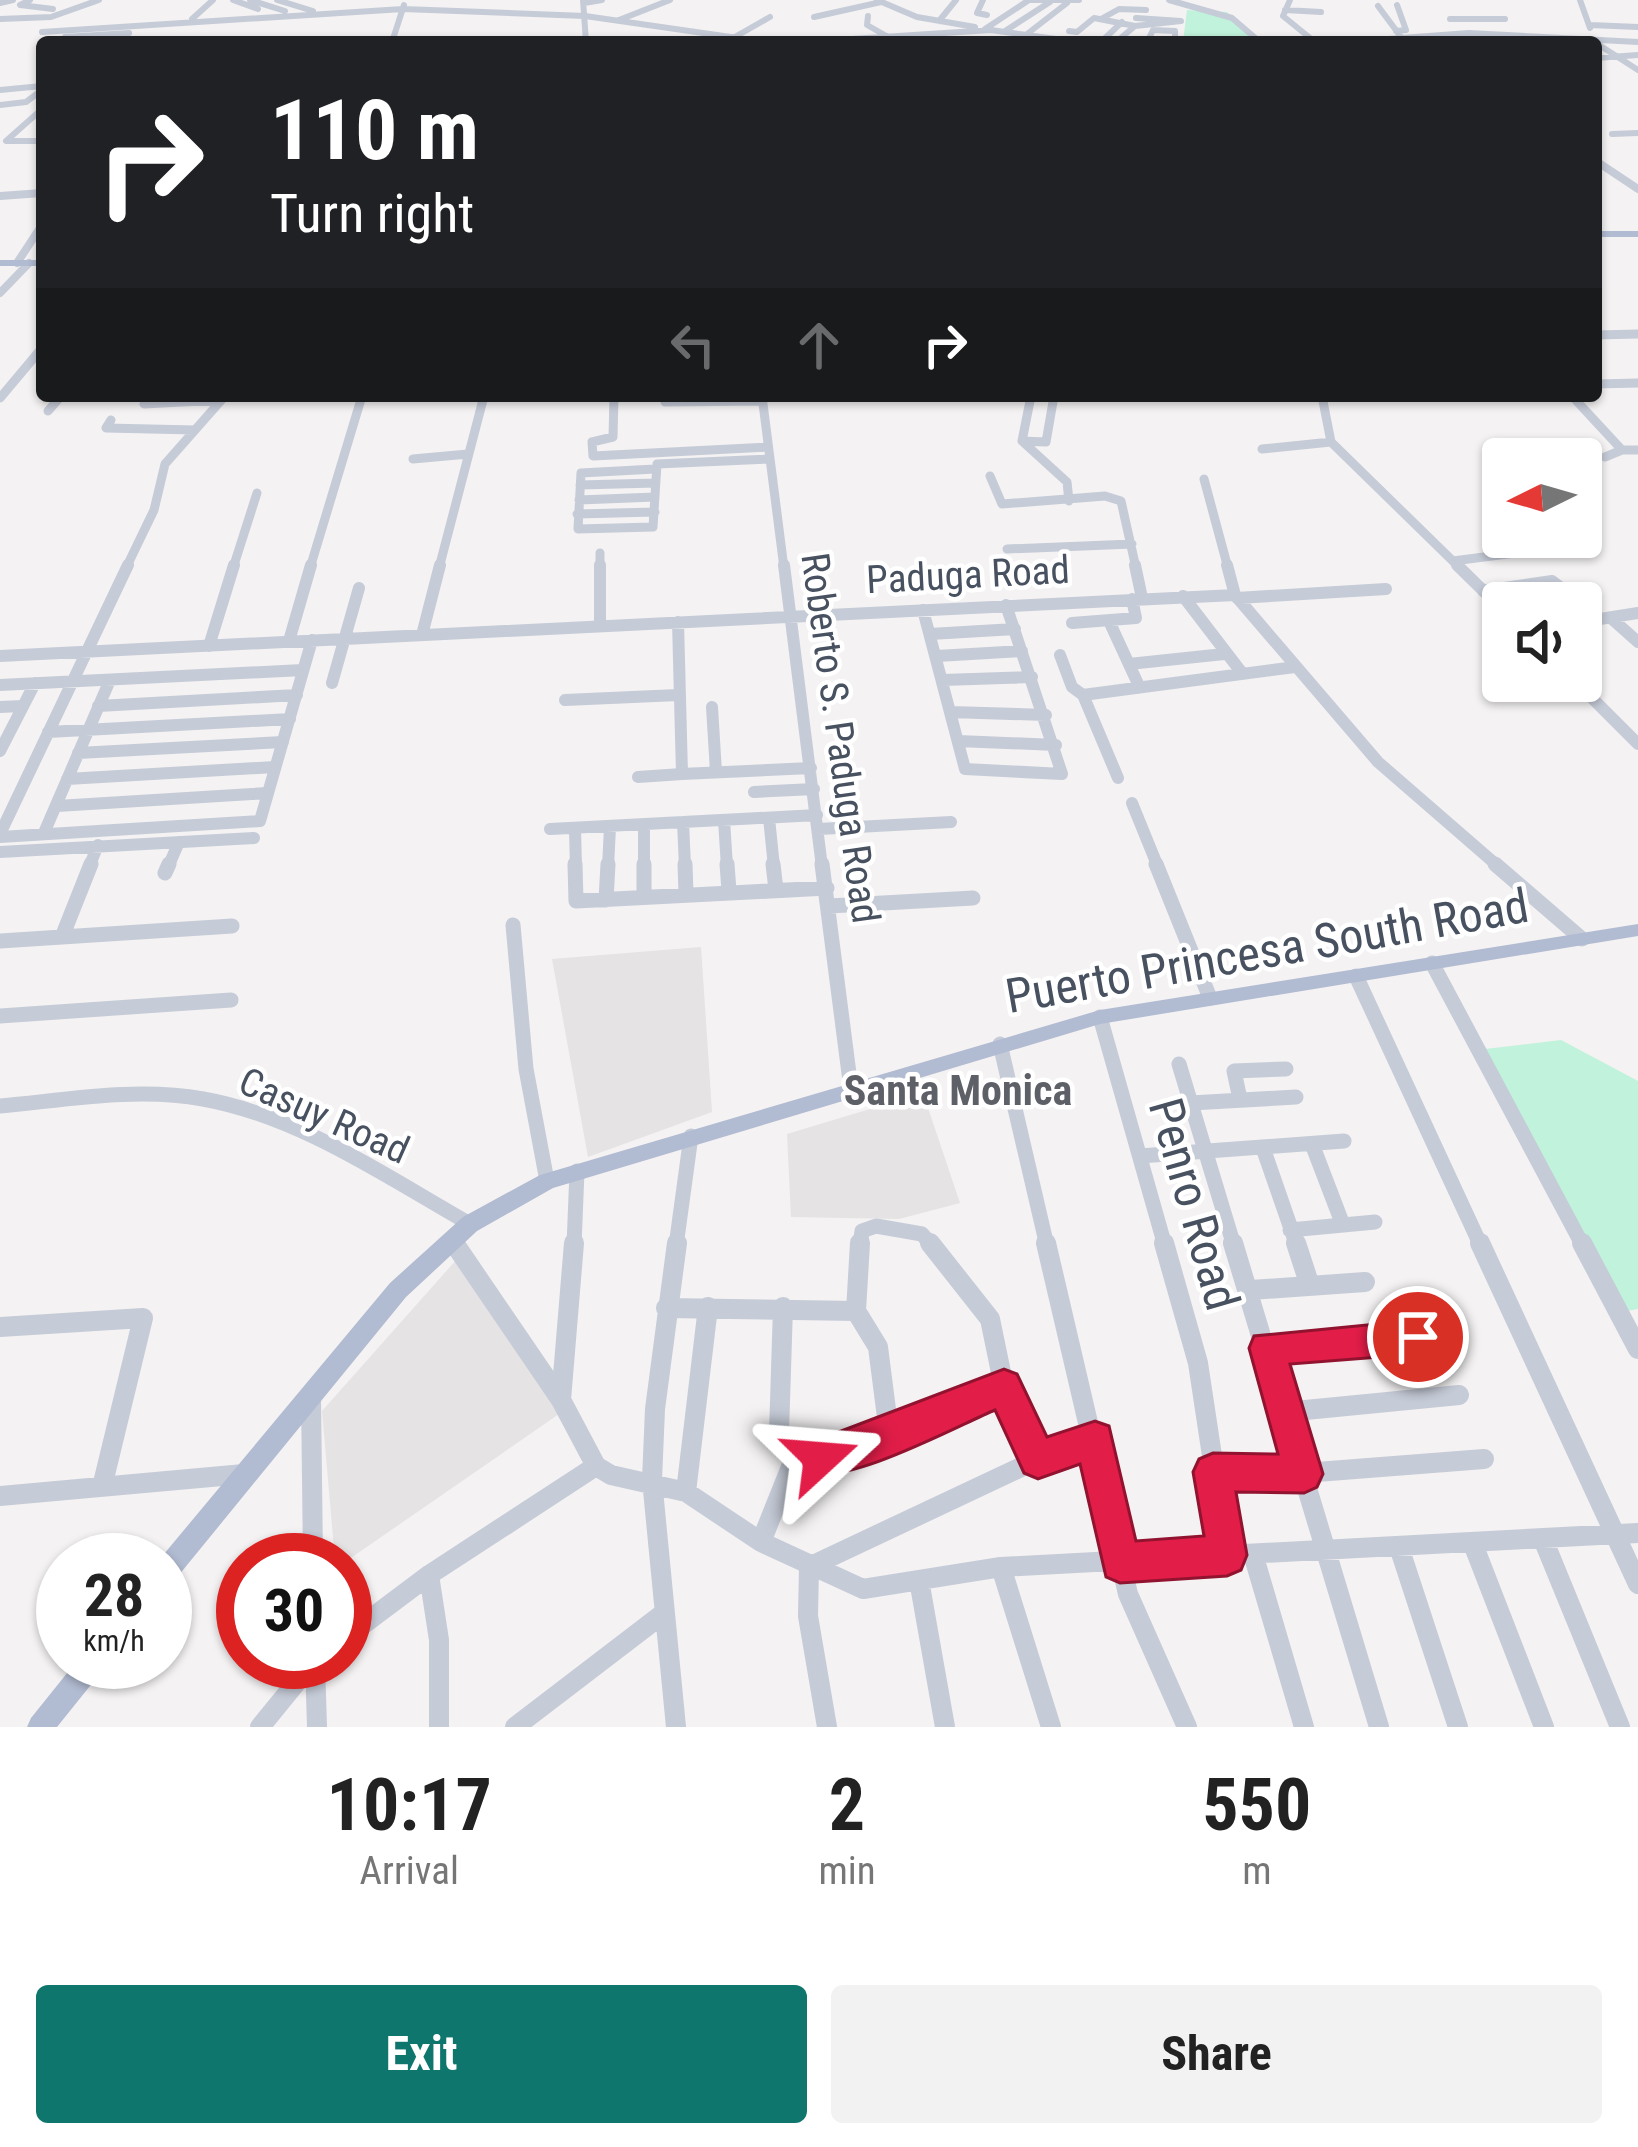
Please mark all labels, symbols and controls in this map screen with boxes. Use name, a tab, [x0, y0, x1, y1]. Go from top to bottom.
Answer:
text: 110 m	[270, 81, 479, 180]
icon: right	[72, 84, 228, 240]
text: Turn right	[270, 182, 474, 245]
icon: left	[660, 312, 726, 378]
icon: ahead	[786, 312, 852, 378]
icon: right	[912, 312, 978, 378]
north arrow	[1482, 438, 1602, 558]
map controls	[1482, 438, 1602, 702]
street label: Paduga Road	[865, 547, 1071, 603]
street label: Roberto S. Paduga Road	[791, 550, 889, 926]
button: sound	[1482, 582, 1602, 702]
street label: Puerto Princesa South Road	[1001, 877, 1533, 1025]
street label: Casuy Road	[232, 1058, 416, 1174]
district label: Santa Monica	[844, 1066, 1072, 1115]
street label: Penro Road	[1137, 1092, 1251, 1316]
pin	[1367, 1286, 1469, 1388]
icon: arrive	[1385, 1304, 1451, 1370]
position arrow	[758, 1395, 884, 1521]
speed limit sign: 30	[216, 1533, 372, 1689]
text: 28	[84, 1560, 144, 1631]
text: km/h	[83, 1623, 145, 1658]
text: 10:17	[327, 1763, 492, 1848]
text: 2	[829, 1763, 865, 1848]
text: 550	[1202, 1763, 1311, 1848]
text: Arrival	[360, 1848, 459, 1894]
text: min	[818, 1848, 876, 1894]
text: m	[1242, 1848, 1272, 1894]
button: Exit	[36, 1985, 807, 2123]
button: Share	[831, 1985, 1602, 2123]

